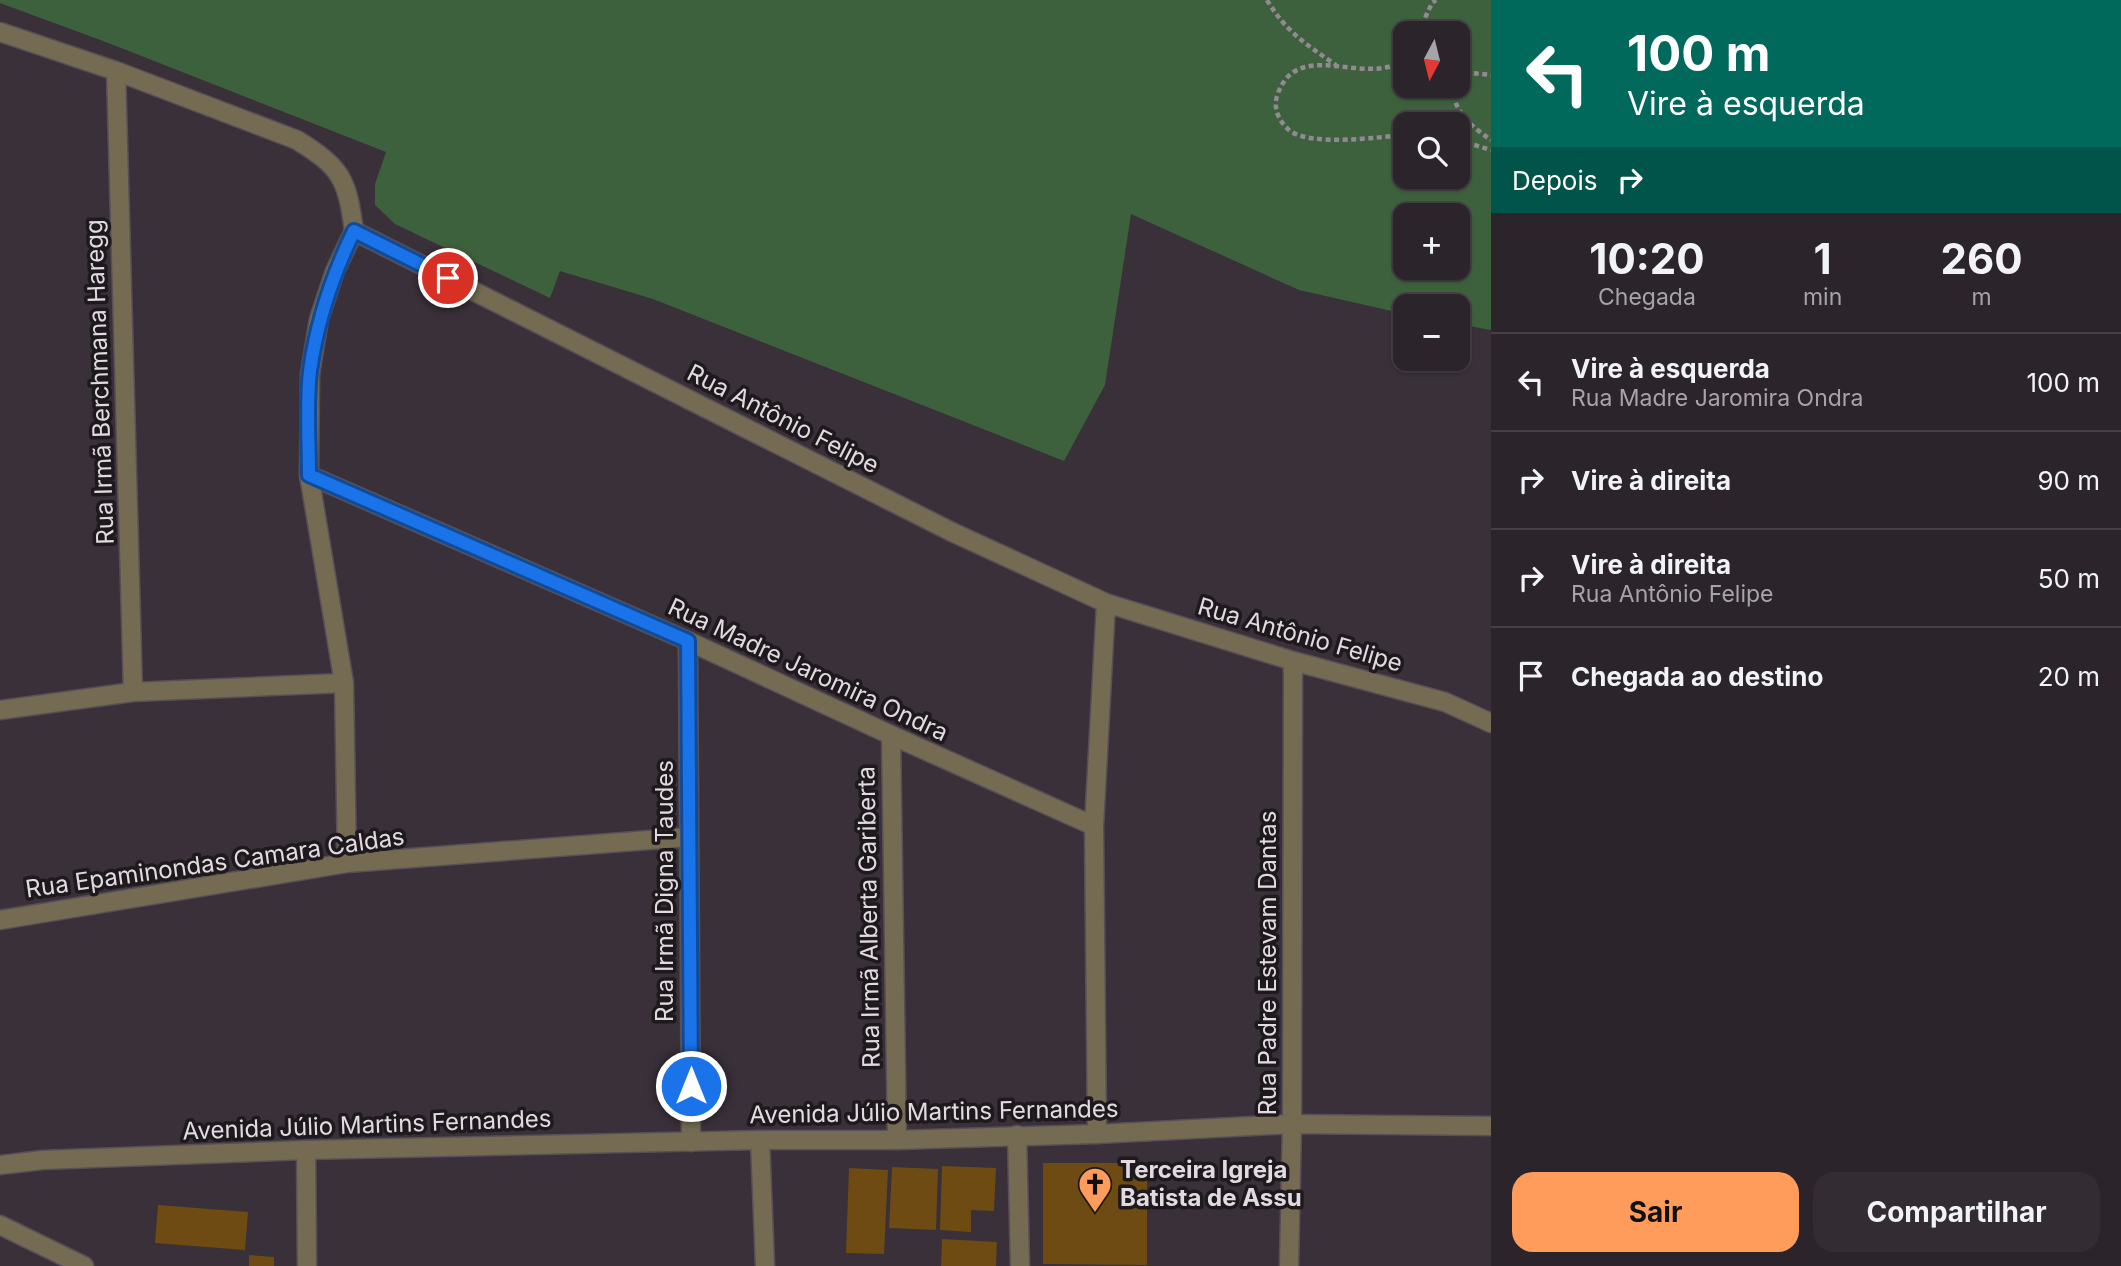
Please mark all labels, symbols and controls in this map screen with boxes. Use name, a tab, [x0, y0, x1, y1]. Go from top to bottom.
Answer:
north arrow	[1393, 21, 1470, 98]
map controls	[1393, 21, 1470, 371]
text: 100 m	[1627, 24, 1771, 83]
icon: left	[1512, 28, 1603, 119]
text: Vire à esquerda	[1627, 84, 1865, 123]
button: search	[1393, 112, 1470, 189]
icon: right	[1611, 161, 1649, 199]
text: Depois	[1512, 165, 1597, 196]
button: +	[1393, 203, 1470, 280]
street label: Rua Irmã Berchmana Haregg	[79, 219, 120, 545]
text: 10:20	[1589, 233, 1705, 284]
text: 1	[1814, 233, 1832, 284]
text: 260	[1941, 233, 2023, 284]
pin	[418, 248, 478, 308]
icon: arrive	[429, 259, 467, 297]
text: Chegada	[1598, 283, 1696, 311]
text: min	[1803, 283, 1842, 311]
text: m	[1972, 283, 1992, 311]
button: −	[1393, 294, 1470, 371]
text: Vire à esquerda	[1571, 353, 1770, 384]
street label: Rua Antônio Felipe	[683, 358, 884, 479]
icon: left	[1512, 363, 1550, 401]
text: 100 m	[2027, 367, 2100, 398]
text: Rua Madre Jaromira Ondra	[1571, 384, 1863, 412]
icon: right	[1512, 461, 1550, 499]
text: Vire à direita	[1571, 465, 1731, 496]
text: 90 m	[2037, 465, 2100, 496]
text: Vire à direita	[1571, 549, 1731, 580]
icon: right	[1512, 559, 1550, 597]
text: 50 m	[2038, 563, 2100, 594]
text: Rua Antônio Felipe	[1571, 580, 1773, 608]
street label: Rua Antônio Felipe	[1195, 591, 1406, 678]
street label: Rua Madre Jaromira Ondra	[664, 592, 953, 747]
icon: arrive	[1512, 657, 1550, 695]
text: Chegada ao destino	[1571, 661, 1823, 692]
text: 20 m	[2038, 661, 2100, 692]
street label: Rua Irmã Digna Taudes	[650, 760, 679, 1022]
street label: Rua Irmã Alberta Gariberta	[851, 766, 886, 1068]
street label: Rua Padre Estevam Dantas	[1253, 811, 1282, 1115]
street label: Rua Epaminondas Camara Caldas	[24, 822, 406, 903]
position arrow	[654, 1049, 728, 1123]
street label: Avenida Júlio Martins Fernandes	[749, 1094, 1119, 1129]
street label: Avenida Júlio Martins Fernandes	[182, 1104, 552, 1145]
place label: Terceira Igreja Batista de Assu	[1120, 1155, 1302, 1212]
church icon: Terceira Igreja Batista de Assu	[1076, 1165, 1114, 1214]
button: Sair	[1512, 1172, 1799, 1252]
button: Compartilhar	[1813, 1172, 2100, 1252]

